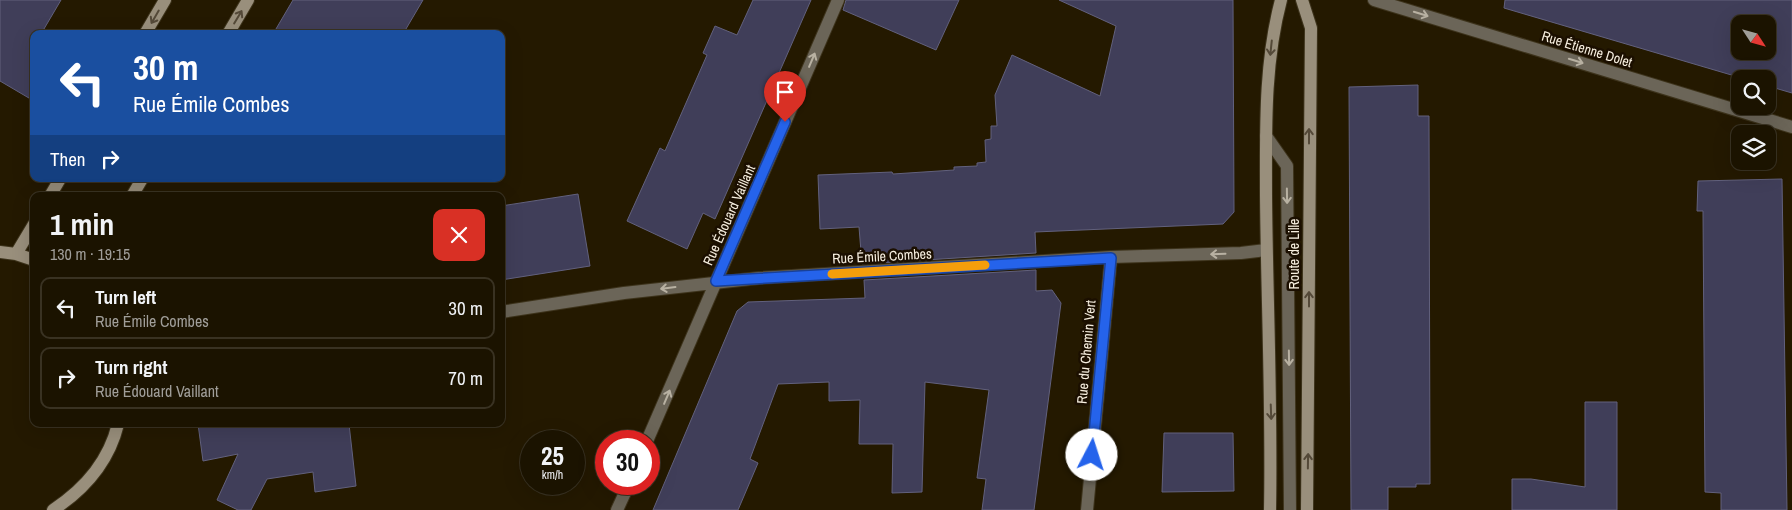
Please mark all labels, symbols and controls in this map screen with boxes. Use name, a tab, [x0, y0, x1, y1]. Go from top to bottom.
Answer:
one-way arrow	[150, 9, 160, 23]
one-way arrow	[234, 10, 244, 24]
one-way arrow	[1412, 10, 1428, 20]
north arrow	[1731, 15, 1776, 60]
map controls	[1731, 15, 1776, 170]
street label: Rue Étienne Dolet	[1540, 27, 1634, 71]
one-way arrow	[1266, 39, 1276, 55]
text: 30 m	[133, 44, 198, 91]
icon: left	[50, 50, 115, 115]
one-way arrow	[808, 53, 818, 68]
one-way arrow	[1568, 57, 1584, 67]
button: search	[1731, 70, 1776, 115]
pin	[764, 71, 806, 122]
icon: arrive	[771, 78, 799, 106]
text: Rue Émile Combes	[133, 89, 289, 119]
button: layers	[1731, 125, 1776, 170]
one-way arrow	[1304, 129, 1314, 145]
icon: right	[96, 145, 124, 173]
text: Then	[50, 146, 86, 172]
street label: Rue Édouard Vaillant	[699, 162, 759, 268]
one-way arrow	[1282, 188, 1292, 204]
text: 1 min	[50, 204, 114, 244]
button: close	[433, 209, 485, 261]
street label: Route de Lille	[1285, 219, 1303, 289]
text: 130 m · 19:15	[50, 243, 130, 265]
street label: Rue Émile Combes	[832, 244, 932, 268]
one-way arrow	[1210, 249, 1226, 258]
one-way arrow	[660, 283, 676, 293]
text: Turn left	[95, 284, 156, 310]
one-way arrow	[1304, 291, 1314, 308]
icon: left	[52, 294, 80, 322]
text: 30 m	[448, 295, 483, 321]
street label: Rue du Chemin Vert	[1073, 299, 1099, 405]
text: Rue Émile Combes	[95, 310, 209, 332]
one-way arrow	[1284, 350, 1294, 366]
text: Turn right	[95, 354, 167, 380]
icon: right	[52, 364, 80, 392]
text: 70 m	[448, 365, 483, 391]
text: Rue Édouard Vaillant	[95, 380, 219, 402]
one-way arrow	[663, 389, 672, 404]
one-way arrow	[1266, 404, 1276, 420]
position arrow	[1065, 428, 1117, 480]
speed limit sign: 30	[595, 430, 660, 495]
text: 25	[541, 439, 564, 473]
one-way arrow	[1303, 454, 1313, 470]
text: km/h	[542, 467, 563, 483]

